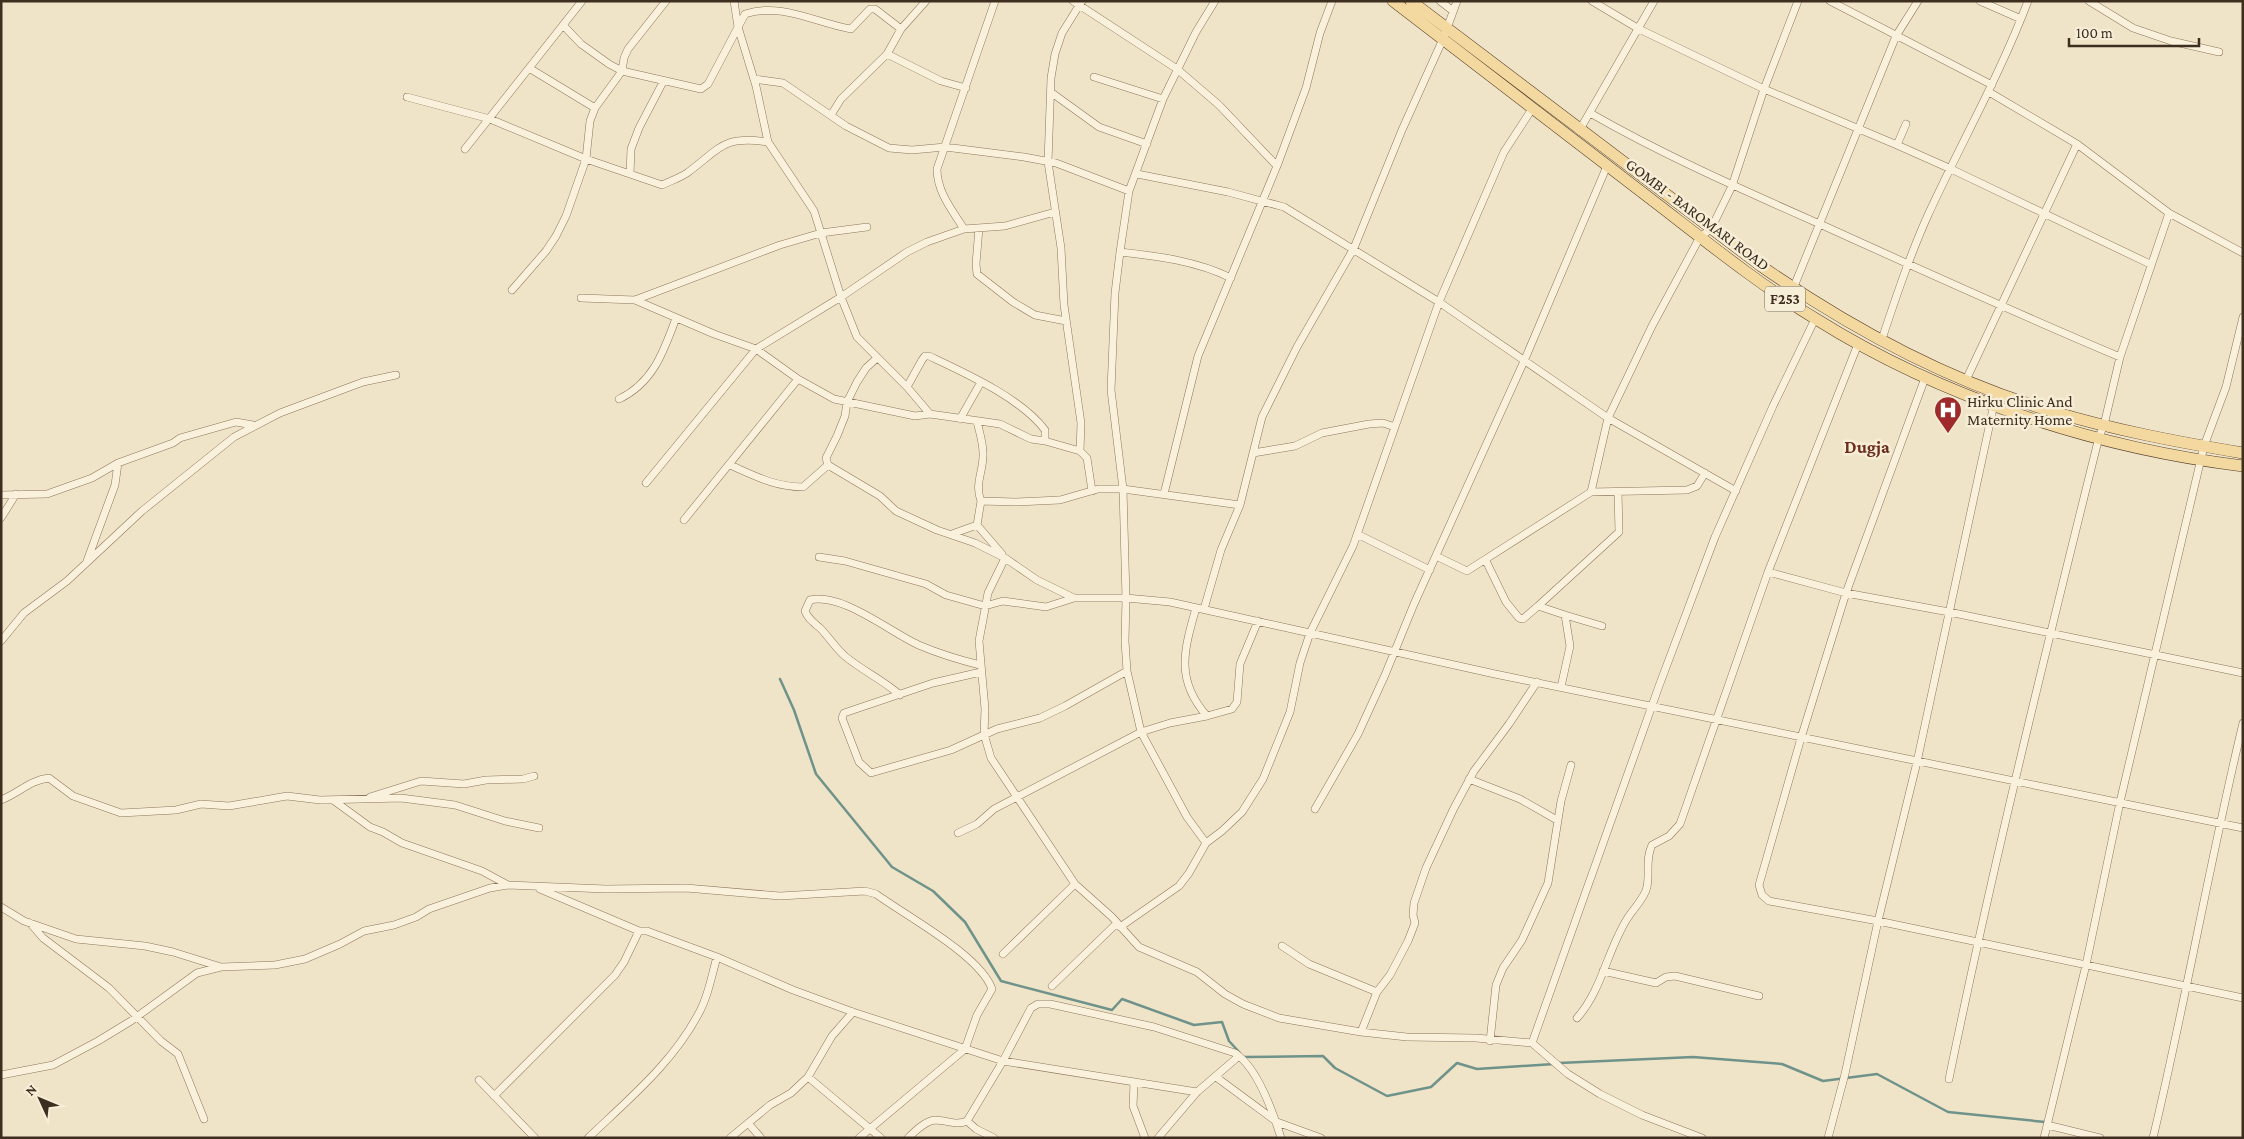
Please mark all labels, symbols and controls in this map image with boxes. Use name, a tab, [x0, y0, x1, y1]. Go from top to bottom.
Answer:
scale bar	[2069, 15, 2199, 47]
text: 100 m	[2076, 25, 2113, 41]
street label: GOMBI - BAROMARI ROAD	[1623, 155, 1773, 274]
road number: F253	[1765, 286, 1805, 312]
place label: Hirku Clinic And Maternity Home	[1967, 393, 2073, 429]
hospital icon: Hirku Clinic And Maternity Home	[1933, 395, 1963, 434]
district label: Dugja	[1844, 437, 1890, 458]
north arrow	[15, 1074, 65, 1124]
text: N	[22, 1081, 40, 1099]

